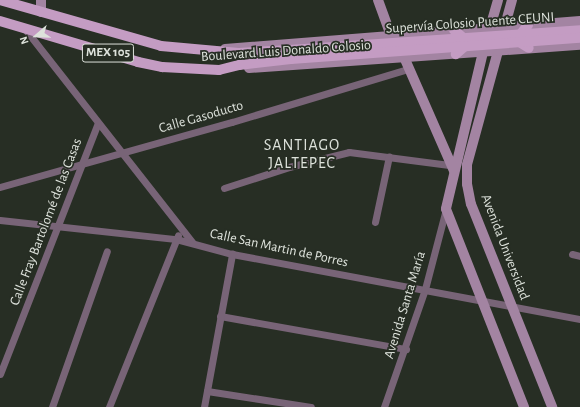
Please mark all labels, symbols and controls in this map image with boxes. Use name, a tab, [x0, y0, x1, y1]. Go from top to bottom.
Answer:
street label: Supervía Colosio Puente CEUNI	[385, 9, 555, 37]
north arrow	[16, 16, 56, 56]
text: N	[18, 35, 31, 46]
street label: Boulevard Luis Donaldo Colosio	[201, 37, 371, 65]
road number: MEX 105	[81, 42, 135, 64]
street label: Calle Gasoducto	[157, 97, 245, 137]
district label: SANTIAGO JALTEPEC	[264, 135, 340, 173]
street label: Calle Fray Bartolomé de las Casas	[6, 136, 86, 308]
street label: Avenida Universidad	[477, 192, 533, 302]
street label: Calle San Martin de Porres	[208, 225, 350, 271]
street label: Avenida Santa María	[381, 249, 429, 361]

